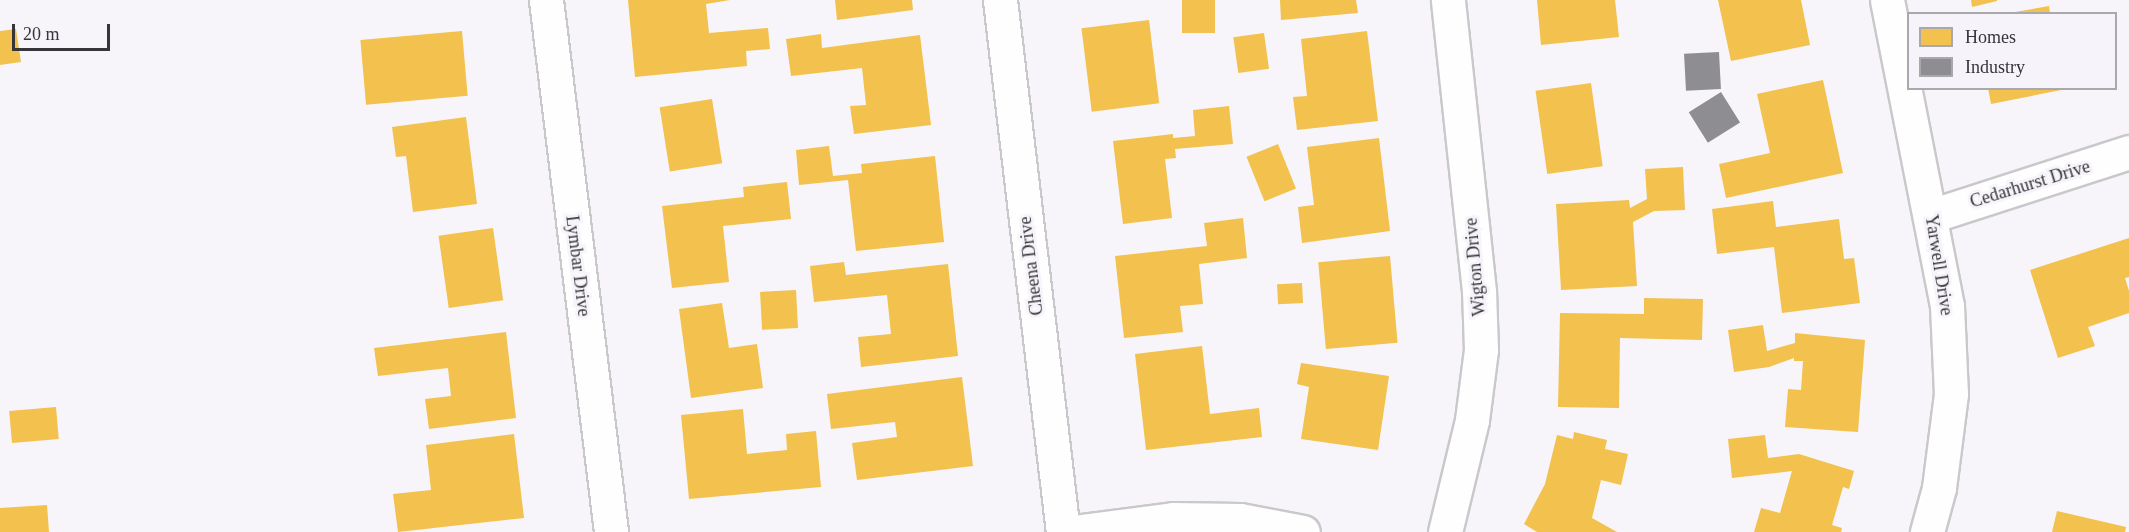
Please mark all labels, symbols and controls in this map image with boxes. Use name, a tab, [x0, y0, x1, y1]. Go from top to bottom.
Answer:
scale bar	[15, 12, 112, 50]
legend	[1907, 12, 2117, 90]
text: 20 m	[23, 24, 60, 44]
text: Homes	[1965, 27, 2016, 47]
text: Industry	[1965, 57, 2025, 77]
street label: Cedarhurst Drive	[1967, 155, 2093, 213]
street label: Yarwell Drive	[1920, 213, 1958, 317]
street label: Lymbar Drive	[561, 214, 595, 318]
street label: Cheena Drive	[1014, 215, 1048, 317]
street label: Wigton Drive	[1460, 217, 1490, 317]

